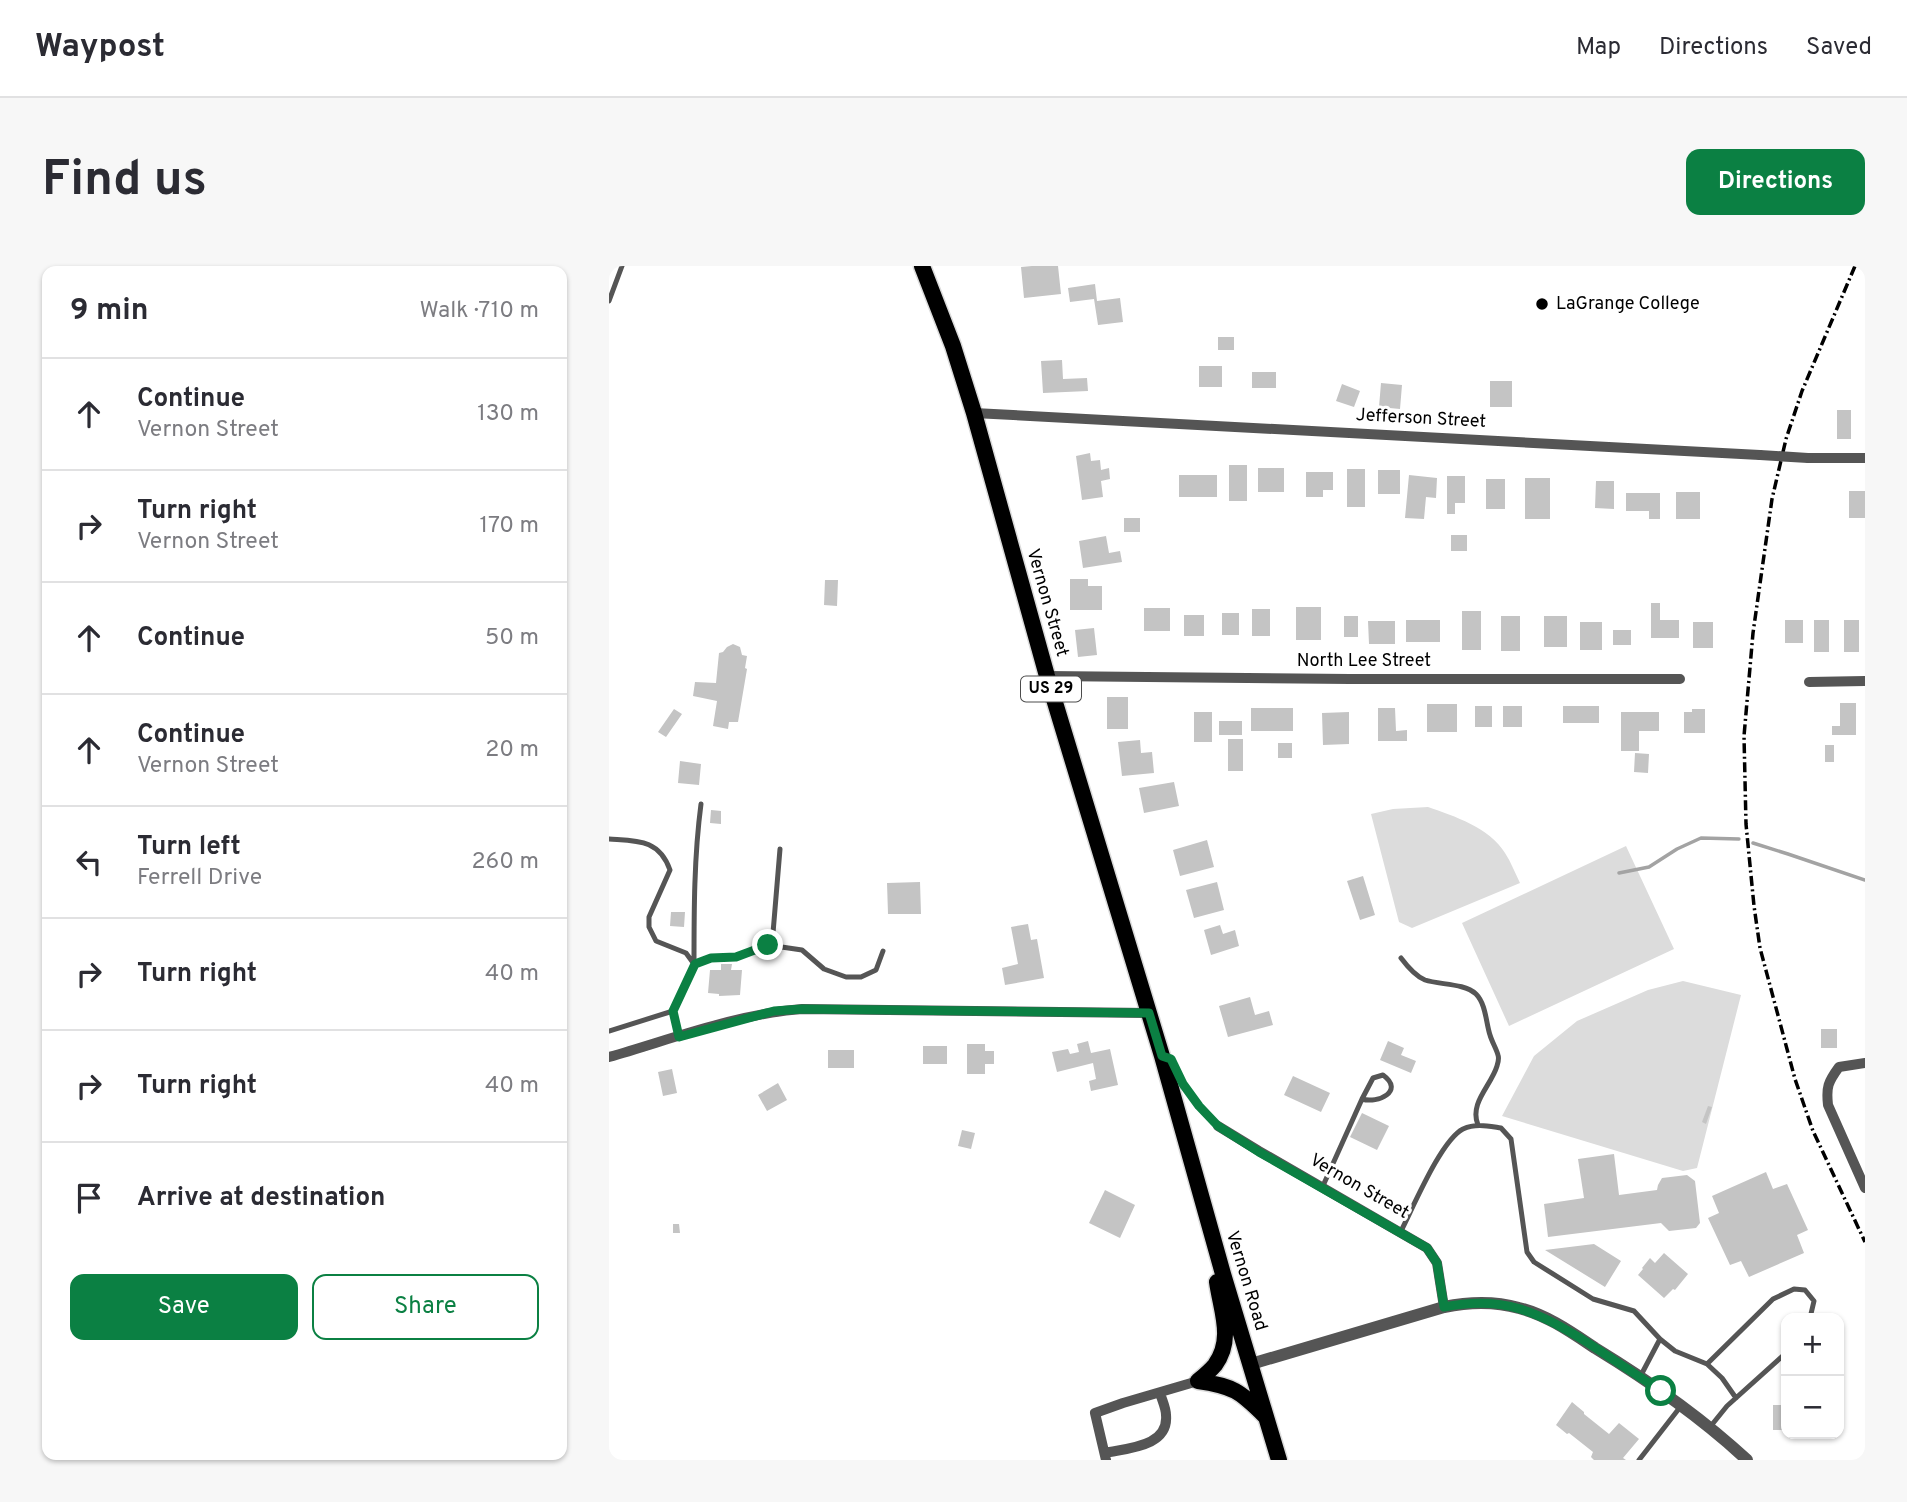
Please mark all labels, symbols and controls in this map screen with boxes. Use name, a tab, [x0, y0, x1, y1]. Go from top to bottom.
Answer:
text: Waypost	[35, 27, 165, 69]
text: Map	[1576, 33, 1621, 63]
text: Directions	[1659, 33, 1768, 63]
text: Saved	[1806, 33, 1872, 63]
button: Directions	[1686, 149, 1865, 215]
text: Find us	[42, 151, 207, 213]
text: 9 min	[70, 293, 148, 330]
place label: LaGrange College	[1556, 293, 1700, 316]
marker: LaGrange College	[1534, 296, 1550, 312]
text: Walk · 710 m	[419, 297, 539, 326]
text: Continue	[137, 383, 245, 416]
icon: ahead	[70, 395, 108, 433]
text: 130 m	[477, 400, 539, 429]
street label: Jefferson Street	[1355, 404, 1487, 434]
text: Vernon Street	[137, 416, 279, 445]
text: Turn right	[137, 495, 257, 528]
icon: right	[70, 507, 108, 545]
text: 170 m	[480, 512, 539, 541]
text: Vernon Street	[137, 528, 279, 557]
street label: Vernon Street	[1021, 546, 1073, 660]
icon: ahead	[70, 619, 108, 657]
text: Continue	[137, 622, 245, 655]
text: 50 m	[485, 624, 539, 653]
street label: North Lee Street	[1297, 650, 1431, 673]
road number: US 29	[1021, 676, 1081, 702]
text: Continue	[137, 719, 245, 752]
icon: ahead	[70, 731, 108, 769]
text: 20 m	[485, 736, 539, 765]
text: Vernon Street	[137, 752, 279, 781]
text: Turn left	[137, 831, 241, 864]
icon: left	[70, 843, 108, 881]
text: 260 m	[472, 848, 539, 877]
text: Ferrell Drive	[137, 864, 262, 893]
route end	[752, 929, 783, 960]
icon: right	[70, 955, 108, 993]
text: Turn right	[137, 958, 257, 991]
text: 40 m	[485, 960, 539, 989]
icon: right	[70, 1067, 108, 1105]
text: Turn right	[137, 1070, 257, 1103]
text: 40 m	[485, 1072, 539, 1101]
street label: Vernon Street	[1305, 1149, 1413, 1225]
icon: arrive	[70, 1179, 108, 1217]
text: Arrive at destination	[137, 1182, 385, 1215]
street label: Vernon Road	[1220, 1228, 1272, 1334]
button: Save	[70, 1274, 298, 1340]
button: Share	[312, 1274, 539, 1340]
map controls	[1781, 1313, 1844, 1439]
button: +	[1781, 1313, 1844, 1376]
route start	[1645, 1375, 1676, 1406]
button: −	[1781, 1376, 1844, 1439]

